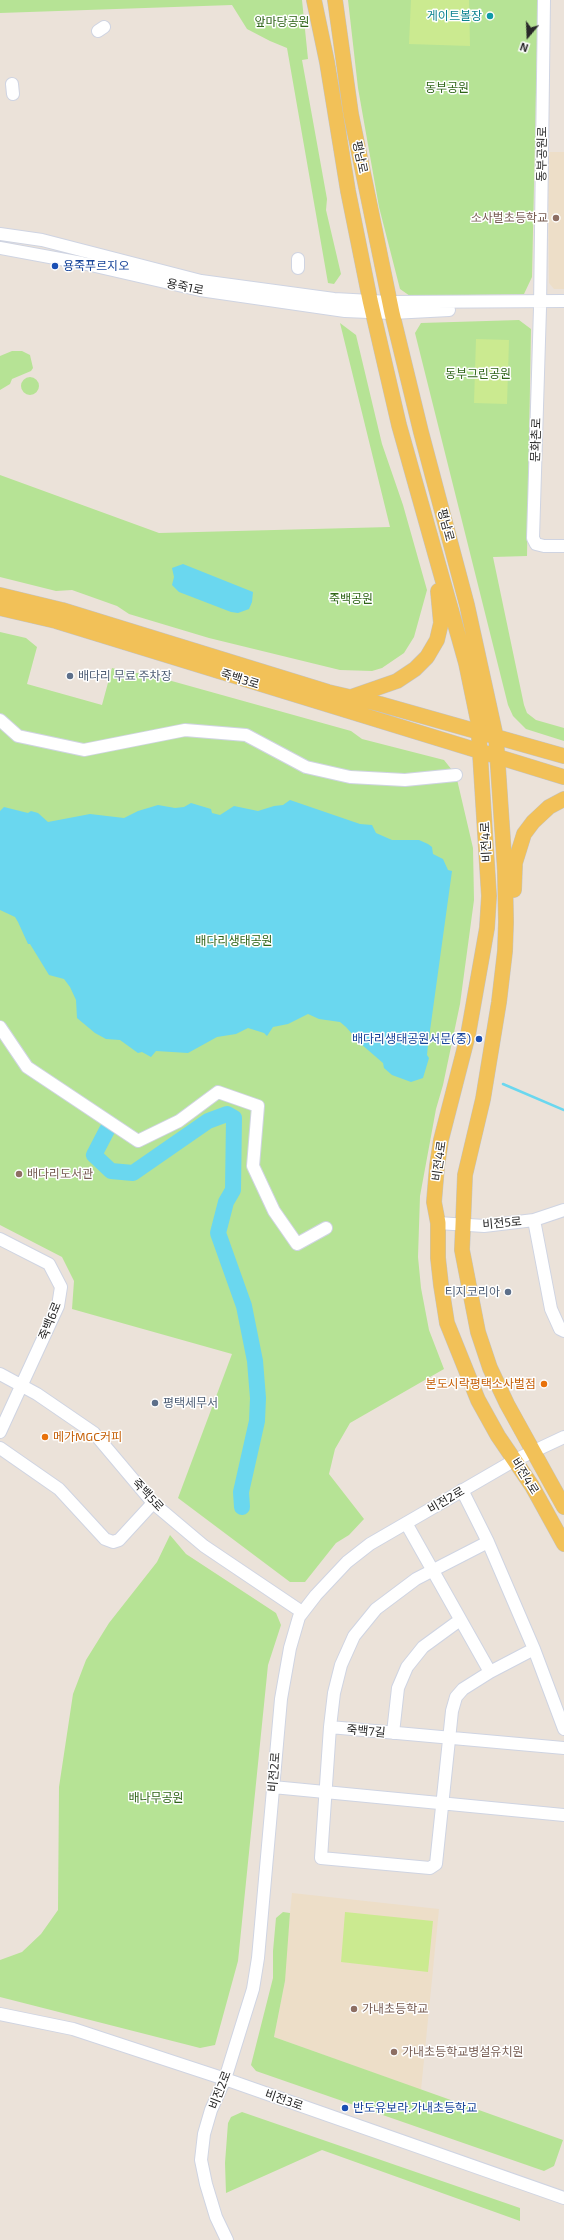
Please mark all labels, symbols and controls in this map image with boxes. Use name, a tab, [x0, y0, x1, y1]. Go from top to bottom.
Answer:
place label: 게이트볼장	[427, 9, 482, 23]
marker: 게이트볼장	[485, 11, 495, 21]
park label: 앞마당공원	[254, 15, 310, 29]
north arrow	[508, 16, 548, 56]
text: N	[518, 40, 530, 55]
park label: 동부공원	[425, 81, 469, 95]
street label: 동부공원로	[534, 126, 550, 182]
street label: 평남로	[350, 139, 370, 175]
place label: 소사벌초등학교	[471, 211, 548, 225]
marker: 소사벌초등학교	[551, 213, 561, 223]
place label: 용죽푸르지오	[63, 259, 129, 273]
marker: 용죽푸르지오	[50, 261, 60, 271]
street label: 용죽1로	[165, 276, 205, 298]
park label: 동부그린공원	[445, 367, 511, 381]
street label: 문화촌로	[528, 418, 544, 462]
street label: 평남로	[435, 507, 457, 543]
park label: 죽백공원	[329, 592, 373, 606]
street label: 죽백3로	[219, 666, 261, 692]
place label: 배다리 무료 주차장	[78, 669, 172, 683]
marker: 배다리 무료 주차장	[65, 671, 75, 681]
street label: 비전4로	[478, 821, 494, 863]
park label: 배다리생태공원	[195, 934, 273, 948]
place label: 배다리생태공원서문(중)	[352, 1032, 471, 1046]
marker: 배다리생태공원서문(중)	[474, 1034, 484, 1044]
street label: 비전4로	[429, 1140, 449, 1182]
place label: 배다리도서관	[27, 1167, 93, 1181]
marker: 배다리도서관	[14, 1169, 24, 1179]
street label: 비전5로	[482, 1214, 522, 1232]
place label: 티지코리아	[445, 1285, 500, 1299]
marker: 티지코리아	[503, 1287, 513, 1297]
street label: 죽백6로	[36, 1300, 64, 1342]
place label: 본도시락평택소사벌점	[426, 1377, 536, 1391]
marker: 본도시락평택소사벌점	[539, 1379, 549, 1389]
place label: 평택세무서	[163, 1396, 218, 1410]
marker: 평택세무서	[150, 1398, 160, 1408]
place label: 메가MGC커피	[53, 1430, 122, 1444]
marker: 메가MGC커피	[40, 1432, 50, 1442]
street label: 비전4로	[508, 1455, 542, 1497]
street label: 죽백5로	[129, 1476, 167, 1514]
street label: 비전2로	[425, 1484, 467, 1516]
street label: 죽백7길	[346, 1722, 386, 1740]
street label: 비전2로	[265, 1752, 283, 1792]
park label: 배나무공원	[128, 1791, 184, 1805]
place label: 가내초등학교	[362, 2002, 428, 2016]
marker: 가내초등학교	[349, 2004, 359, 2014]
place label: 가내초등학교병설유치원	[402, 2045, 523, 2059]
marker: 가내초등학교병설유치원	[389, 2047, 399, 2057]
street label: 비전2로	[206, 2069, 234, 2111]
street label: 비전3로	[263, 2087, 305, 2113]
place label: 반도유보라.가내초등학교	[353, 2101, 477, 2115]
marker: 반도유보라.가내초등학교	[340, 2103, 350, 2113]

